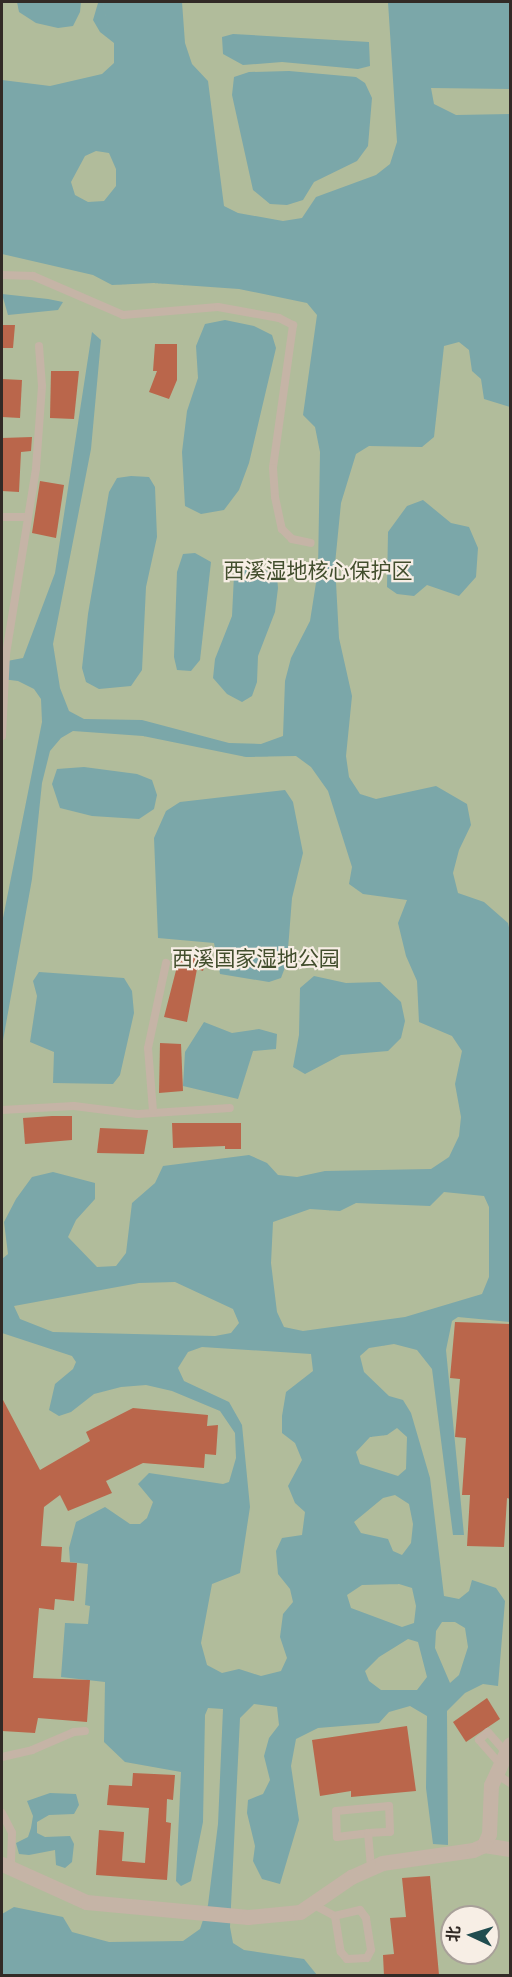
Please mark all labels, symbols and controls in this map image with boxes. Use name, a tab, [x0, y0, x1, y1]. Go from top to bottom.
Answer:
park label: 西溪湿地核心保护区	[224, 558, 412, 584]
park label: 西溪国家湿地公园	[172, 946, 340, 972]
north arrow	[440, 1905, 500, 1965]
text: 北	[444, 1925, 464, 1943]

